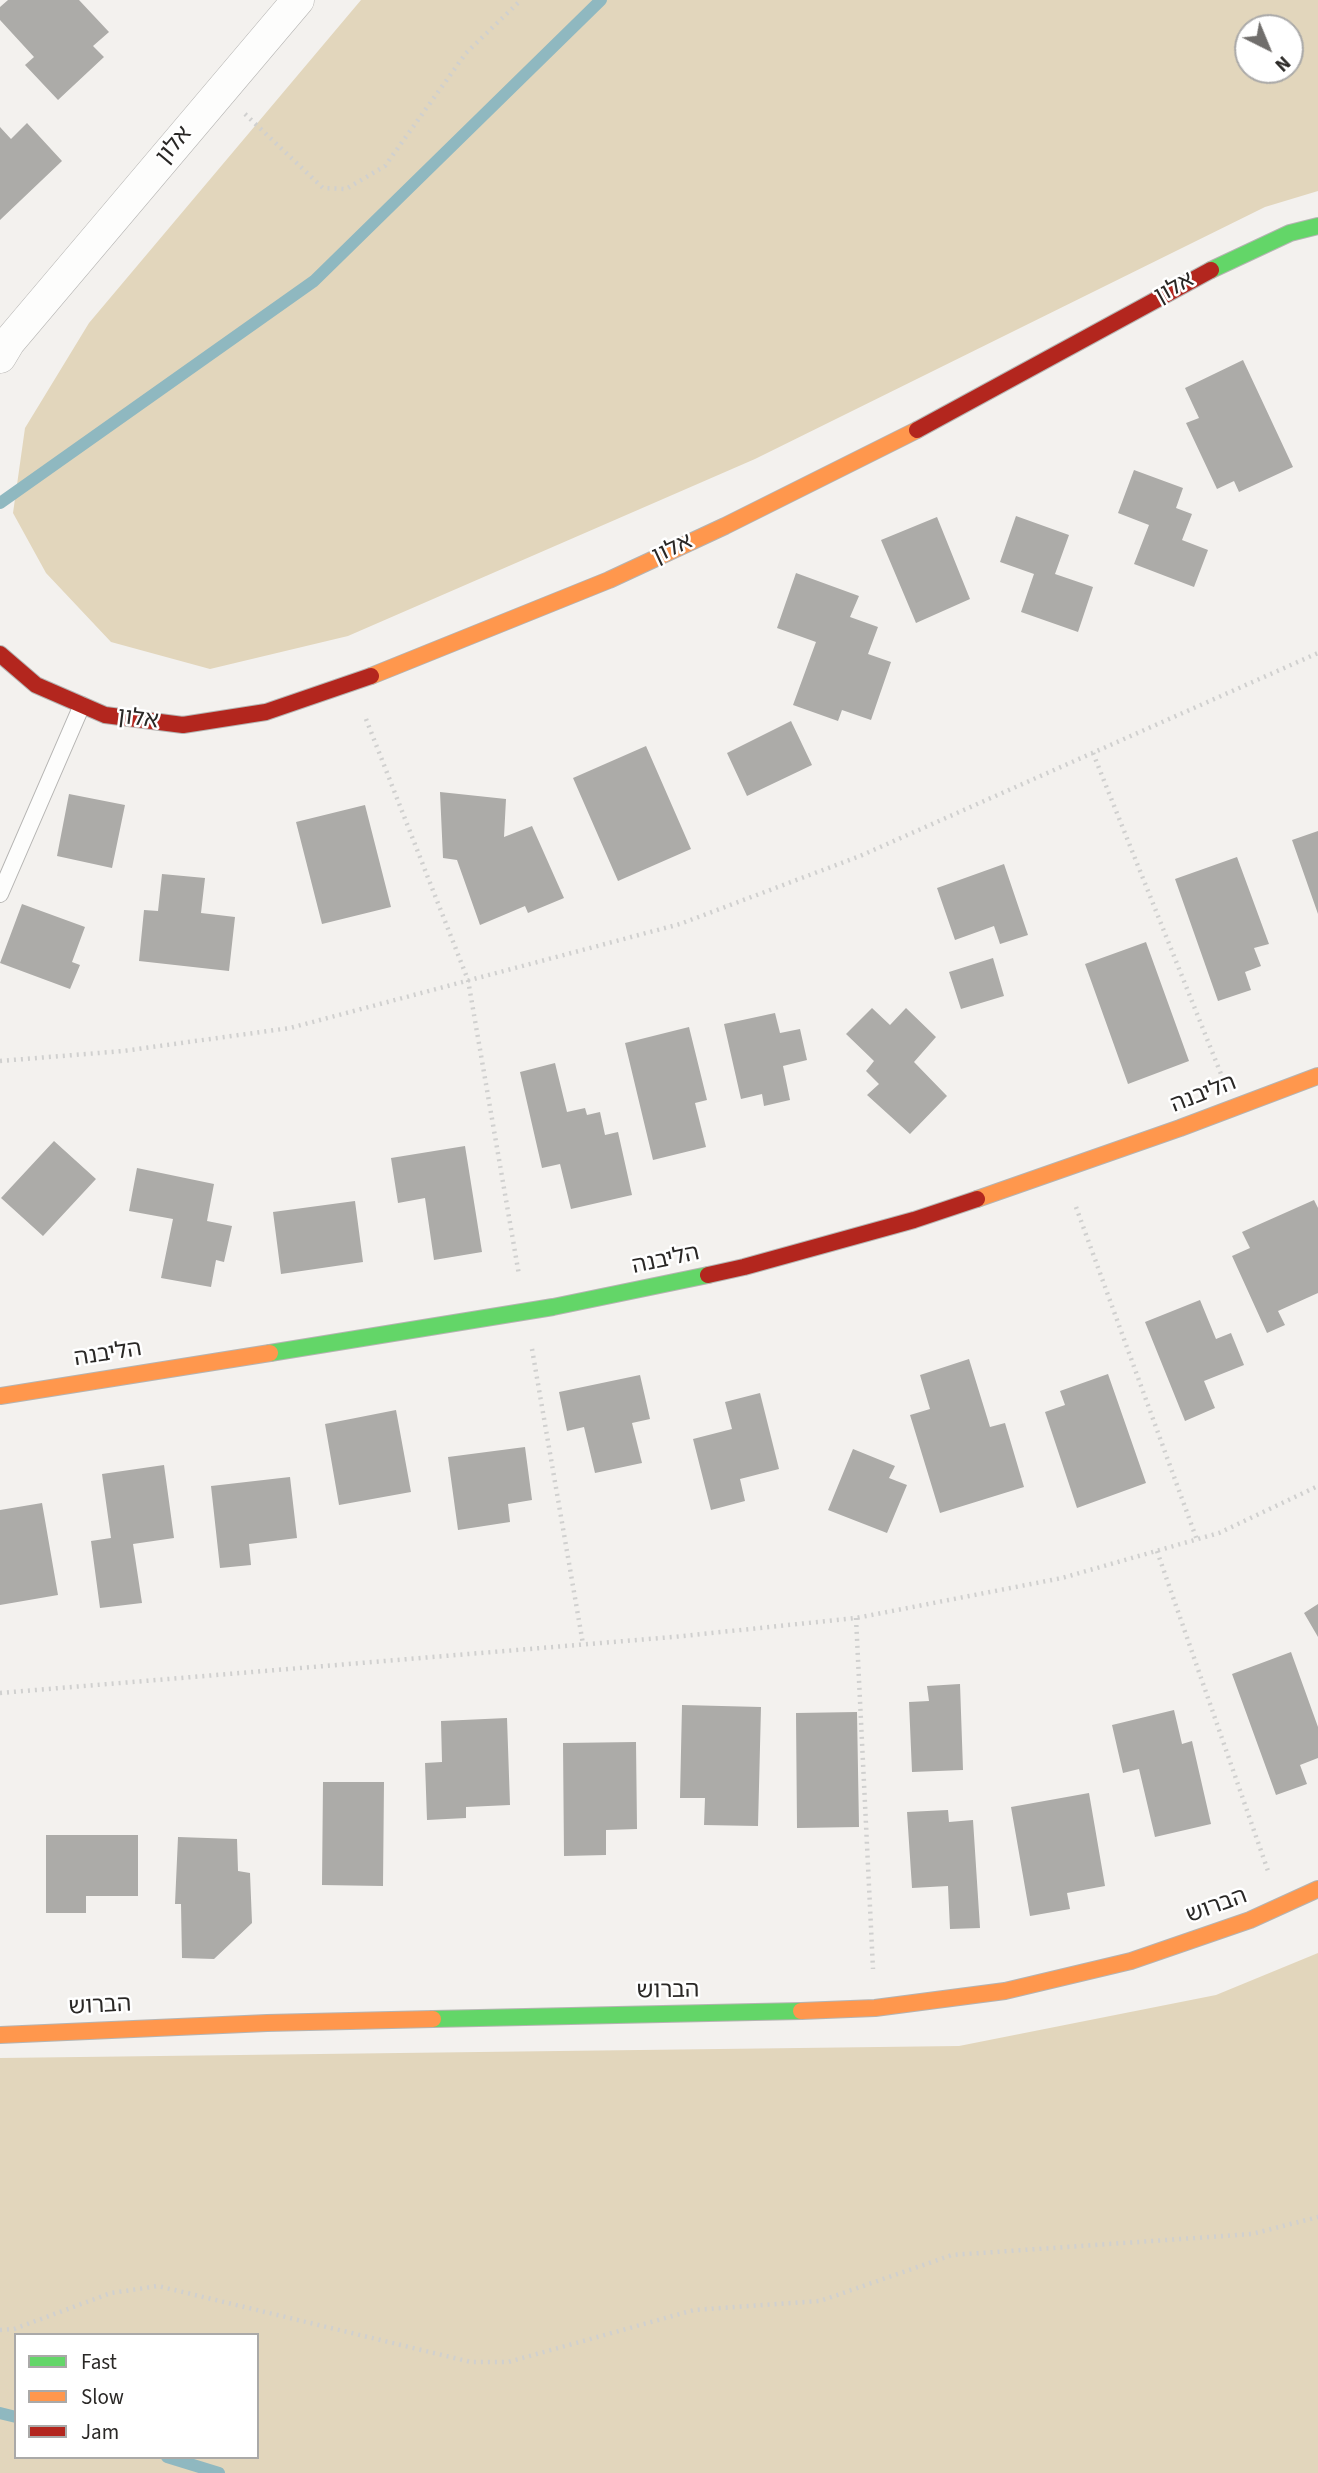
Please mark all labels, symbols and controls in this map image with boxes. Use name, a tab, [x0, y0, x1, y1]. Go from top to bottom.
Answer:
north arrow	[1234, 14, 1304, 84]
text: N	[1268, 49, 1296, 77]
street label: אלון	[151, 121, 199, 171]
street label: אלון	[1150, 267, 1200, 311]
street label: אלון	[649, 529, 697, 571]
street label: אלון	[116, 704, 160, 736]
street label: הליבנה	[1167, 1070, 1241, 1120]
street label: הליבנה	[630, 1240, 702, 1282]
street label: הליבנה	[72, 1336, 144, 1374]
street label: הברוש	[1183, 1883, 1251, 1931]
street label: הברוש	[636, 1978, 700, 2006]
street label: הברוש	[68, 1992, 132, 2022]
legend	[14, 2333, 259, 2459]
text: Fast	[81, 2347, 117, 2377]
text: Slow	[81, 2382, 124, 2412]
text: Jam	[81, 2417, 119, 2447]

